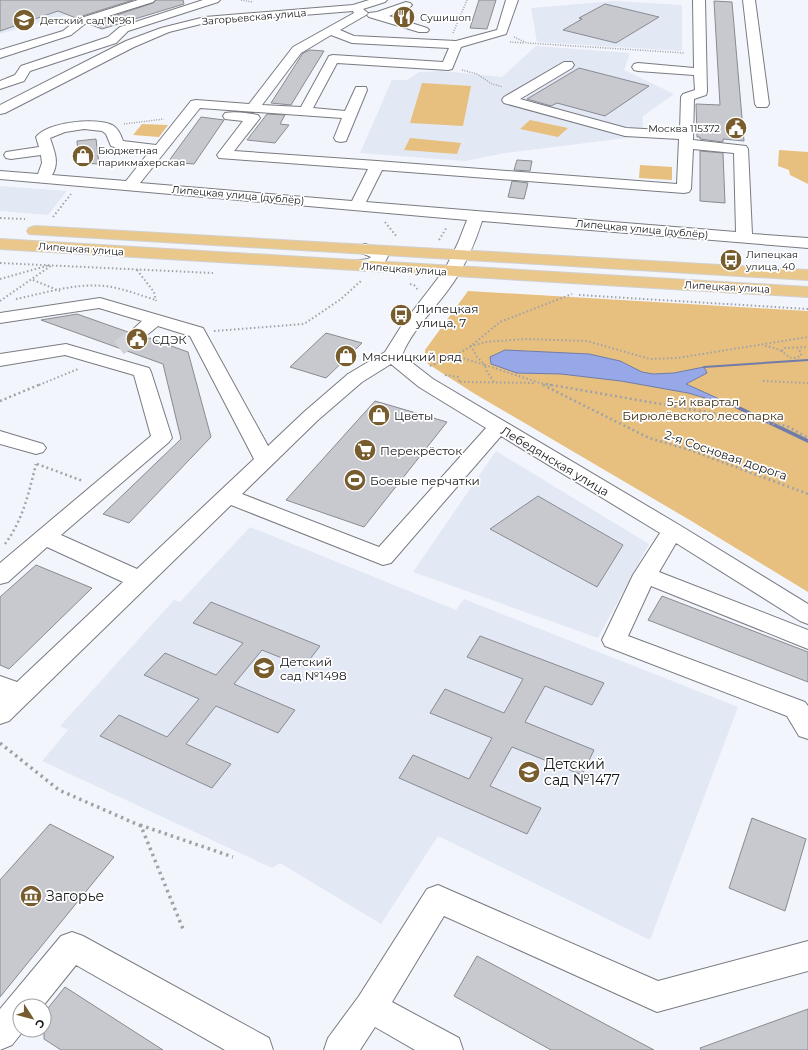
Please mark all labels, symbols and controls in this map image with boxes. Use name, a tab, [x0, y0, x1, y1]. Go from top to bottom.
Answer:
restaurant icon: Сушишоп	[391, 4, 417, 30]
street label: Загорьевская улица	[201, 6, 307, 28]
school or university icon: Детский сад №961	[11, 7, 37, 33]
place label: Сушишоп	[420, 11, 471, 24]
place label: Детский сад №961	[40, 14, 135, 27]
public building icon: Москва 115372	[723, 115, 749, 141]
place label: Москва 115372	[648, 122, 720, 135]
shop icon: Бюджетная парикмахерская	[70, 143, 96, 169]
place label: Бюджетная парикмахерская	[98, 144, 185, 169]
street label: Липецкая улица (дублёр)	[171, 183, 305, 207]
street label: Липецкая улица (дублёр)	[575, 217, 709, 241]
street label: Липецкая улица	[38, 240, 124, 258]
bus stop icon: Липецкая улица, 40	[718, 247, 744, 273]
place label: Липецкая улица, 40	[745, 248, 798, 273]
street label: Липецкая улица	[361, 260, 447, 278]
street label: Липецкая улица	[684, 278, 770, 296]
place label: Липецкая улица, 7	[415, 301, 479, 330]
bus stop icon: Липецкая улица, 7	[388, 302, 414, 328]
public building icon: СДЭК	[124, 326, 150, 352]
place label: СДЭК	[152, 332, 187, 347]
shop icon: Мясницкий ряд	[333, 343, 359, 369]
place label: Мясницкий ряд	[362, 349, 462, 364]
park label: 5-й квартал Бирюлёвского лесопарка	[622, 394, 784, 423]
shop icon: Цветы	[366, 402, 392, 428]
place label: Цветы	[394, 408, 433, 423]
street label: Лебедянская улица	[498, 423, 612, 499]
street label: 2-я Сосновая дорога	[663, 427, 789, 483]
supermarket icon: Перекрёсток	[352, 437, 378, 463]
place label: Перекрёсток	[380, 443, 462, 458]
sports icon: Боевые перчатки	[342, 467, 368, 493]
place label: Боевые перчатки	[370, 473, 480, 488]
place label: Детский сад №1498	[280, 654, 347, 683]
school or university icon: Детский сад №1498	[251, 655, 277, 681]
place label: Детский сад №1477	[544, 755, 620, 789]
school or university icon: Детский сад №1477	[516, 759, 542, 785]
museum icon: Загорье	[18, 883, 44, 909]
place label: Загорье	[46, 887, 104, 905]
north arrow	[12, 998, 52, 1038]
text: С	[32, 1017, 48, 1031]

